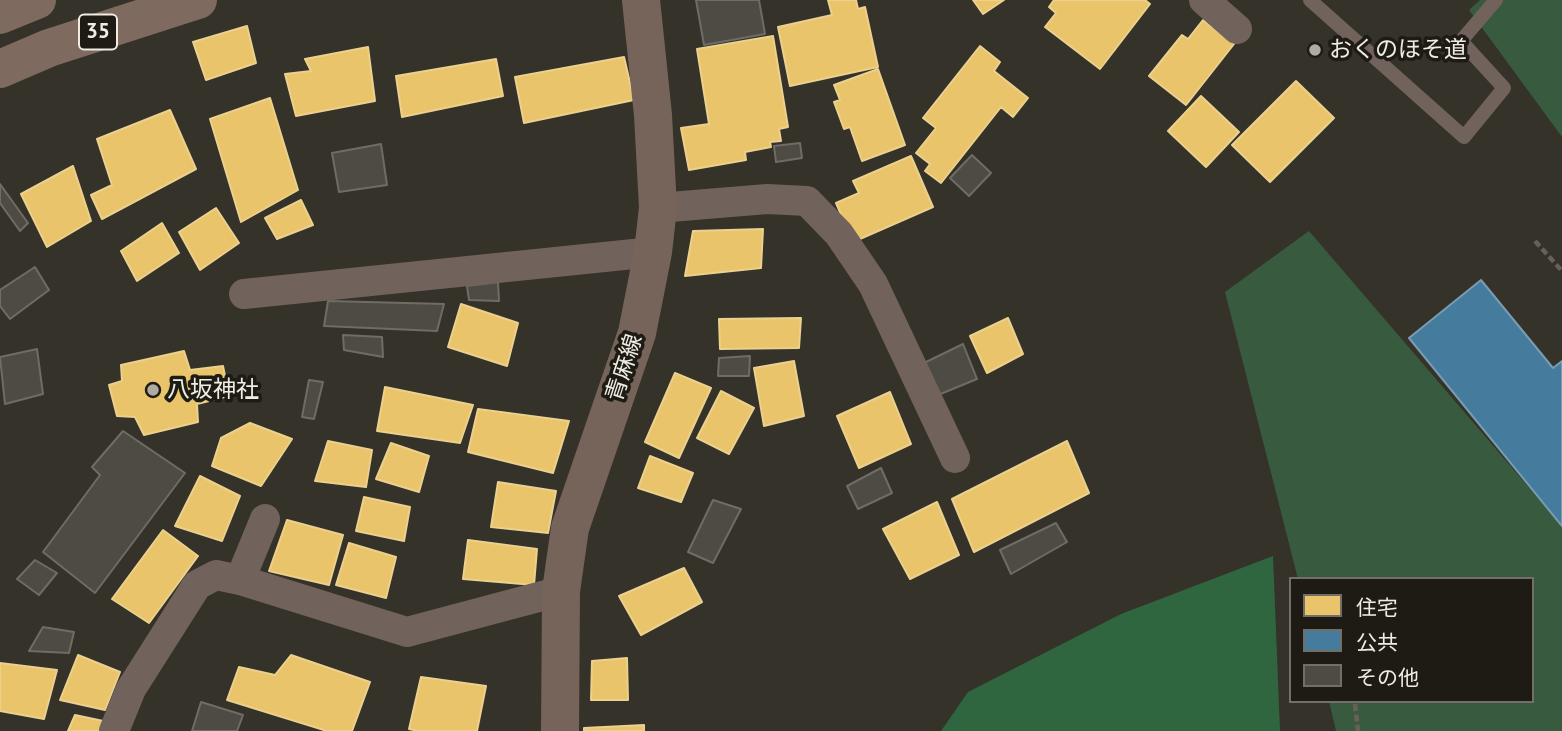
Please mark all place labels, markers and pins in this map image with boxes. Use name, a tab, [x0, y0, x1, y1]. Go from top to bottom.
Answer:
place label: おくのほそ道	[1329, 36, 1467, 64]
marker: おくのほそ道	[1307, 42, 1323, 58]
place label: 八坂神社	[167, 376, 259, 404]
marker: 八坂神社	[145, 382, 161, 398]

